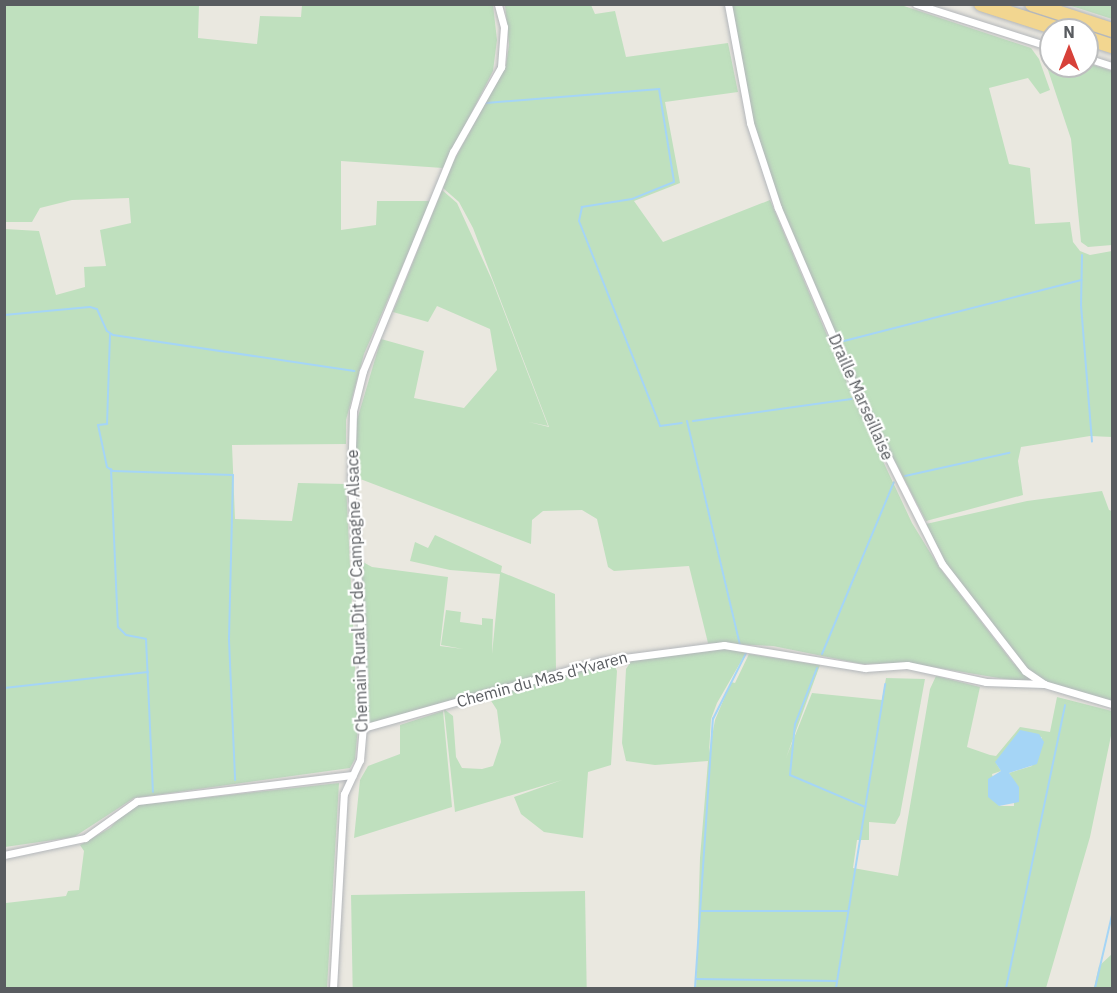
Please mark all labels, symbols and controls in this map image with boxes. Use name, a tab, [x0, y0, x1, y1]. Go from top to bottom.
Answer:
north arrow	[1039, 18, 1099, 78]
text: N	[1063, 22, 1075, 42]
street label: Draille Marseillaise	[825, 331, 897, 463]
street label: Chemain Rural Dit de Campagne Alsace	[342, 449, 372, 733]
street label: Chemin du Mas d'Yvaren	[454, 647, 630, 711]

